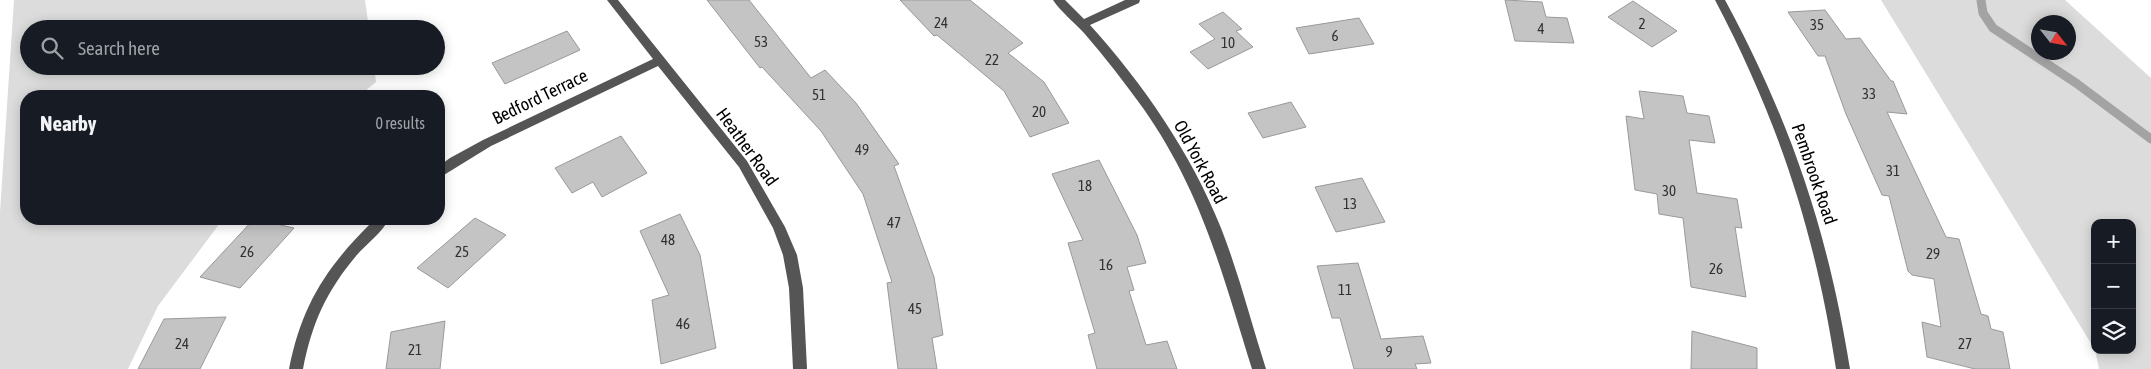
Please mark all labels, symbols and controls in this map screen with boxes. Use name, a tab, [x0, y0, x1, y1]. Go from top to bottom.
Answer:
house number: 24	[934, 14, 948, 31]
house number: 2	[1638, 15, 1646, 32]
north arrow	[2031, 15, 2076, 60]
house number: 35	[1810, 16, 1824, 33]
search box	[20, 20, 445, 75]
house number: 4	[1537, 20, 1545, 37]
house number: 6	[1331, 27, 1339, 44]
house number: 53	[754, 33, 768, 50]
icon: search	[38, 34, 66, 62]
house number: 10	[1221, 34, 1235, 51]
text: Search here	[78, 37, 160, 59]
house number: 22	[985, 51, 999, 68]
street label: Bedford Terrace	[489, 64, 591, 129]
house number: 33	[1862, 85, 1876, 102]
house number: 51	[812, 86, 826, 103]
house number: 20	[1032, 103, 1046, 120]
street label: Heather Road	[712, 104, 783, 190]
text: Nearby	[40, 111, 96, 135]
text: 0 results	[375, 114, 425, 132]
street label: Old York Road	[1170, 116, 1231, 207]
street label: Pembrook Road	[1787, 121, 1842, 227]
house number: 49	[855, 141, 869, 158]
house number: 31	[1886, 162, 1900, 179]
house number: 18	[1078, 177, 1092, 194]
house number: 30	[1662, 182, 1676, 199]
house number: 13	[1343, 195, 1357, 212]
house number: 47	[887, 214, 901, 231]
map controls	[2091, 219, 2136, 354]
button: +	[2091, 219, 2136, 264]
house number: 48	[661, 231, 675, 248]
house number: 26	[240, 243, 254, 260]
house number: 25	[455, 243, 469, 260]
house number: 29	[1926, 245, 1940, 262]
house number: 16	[1099, 256, 1113, 273]
house number: 26	[1709, 260, 1723, 277]
button: −	[2091, 264, 2136, 309]
house number: 11	[1338, 281, 1352, 298]
house number: 45	[908, 300, 922, 317]
button: layers	[2091, 309, 2136, 354]
house number: 46	[676, 315, 690, 332]
house number: 24	[175, 335, 189, 352]
house number: 27	[1958, 335, 1972, 352]
house number: 21	[408, 341, 422, 358]
house number: 9	[1385, 343, 1393, 360]

